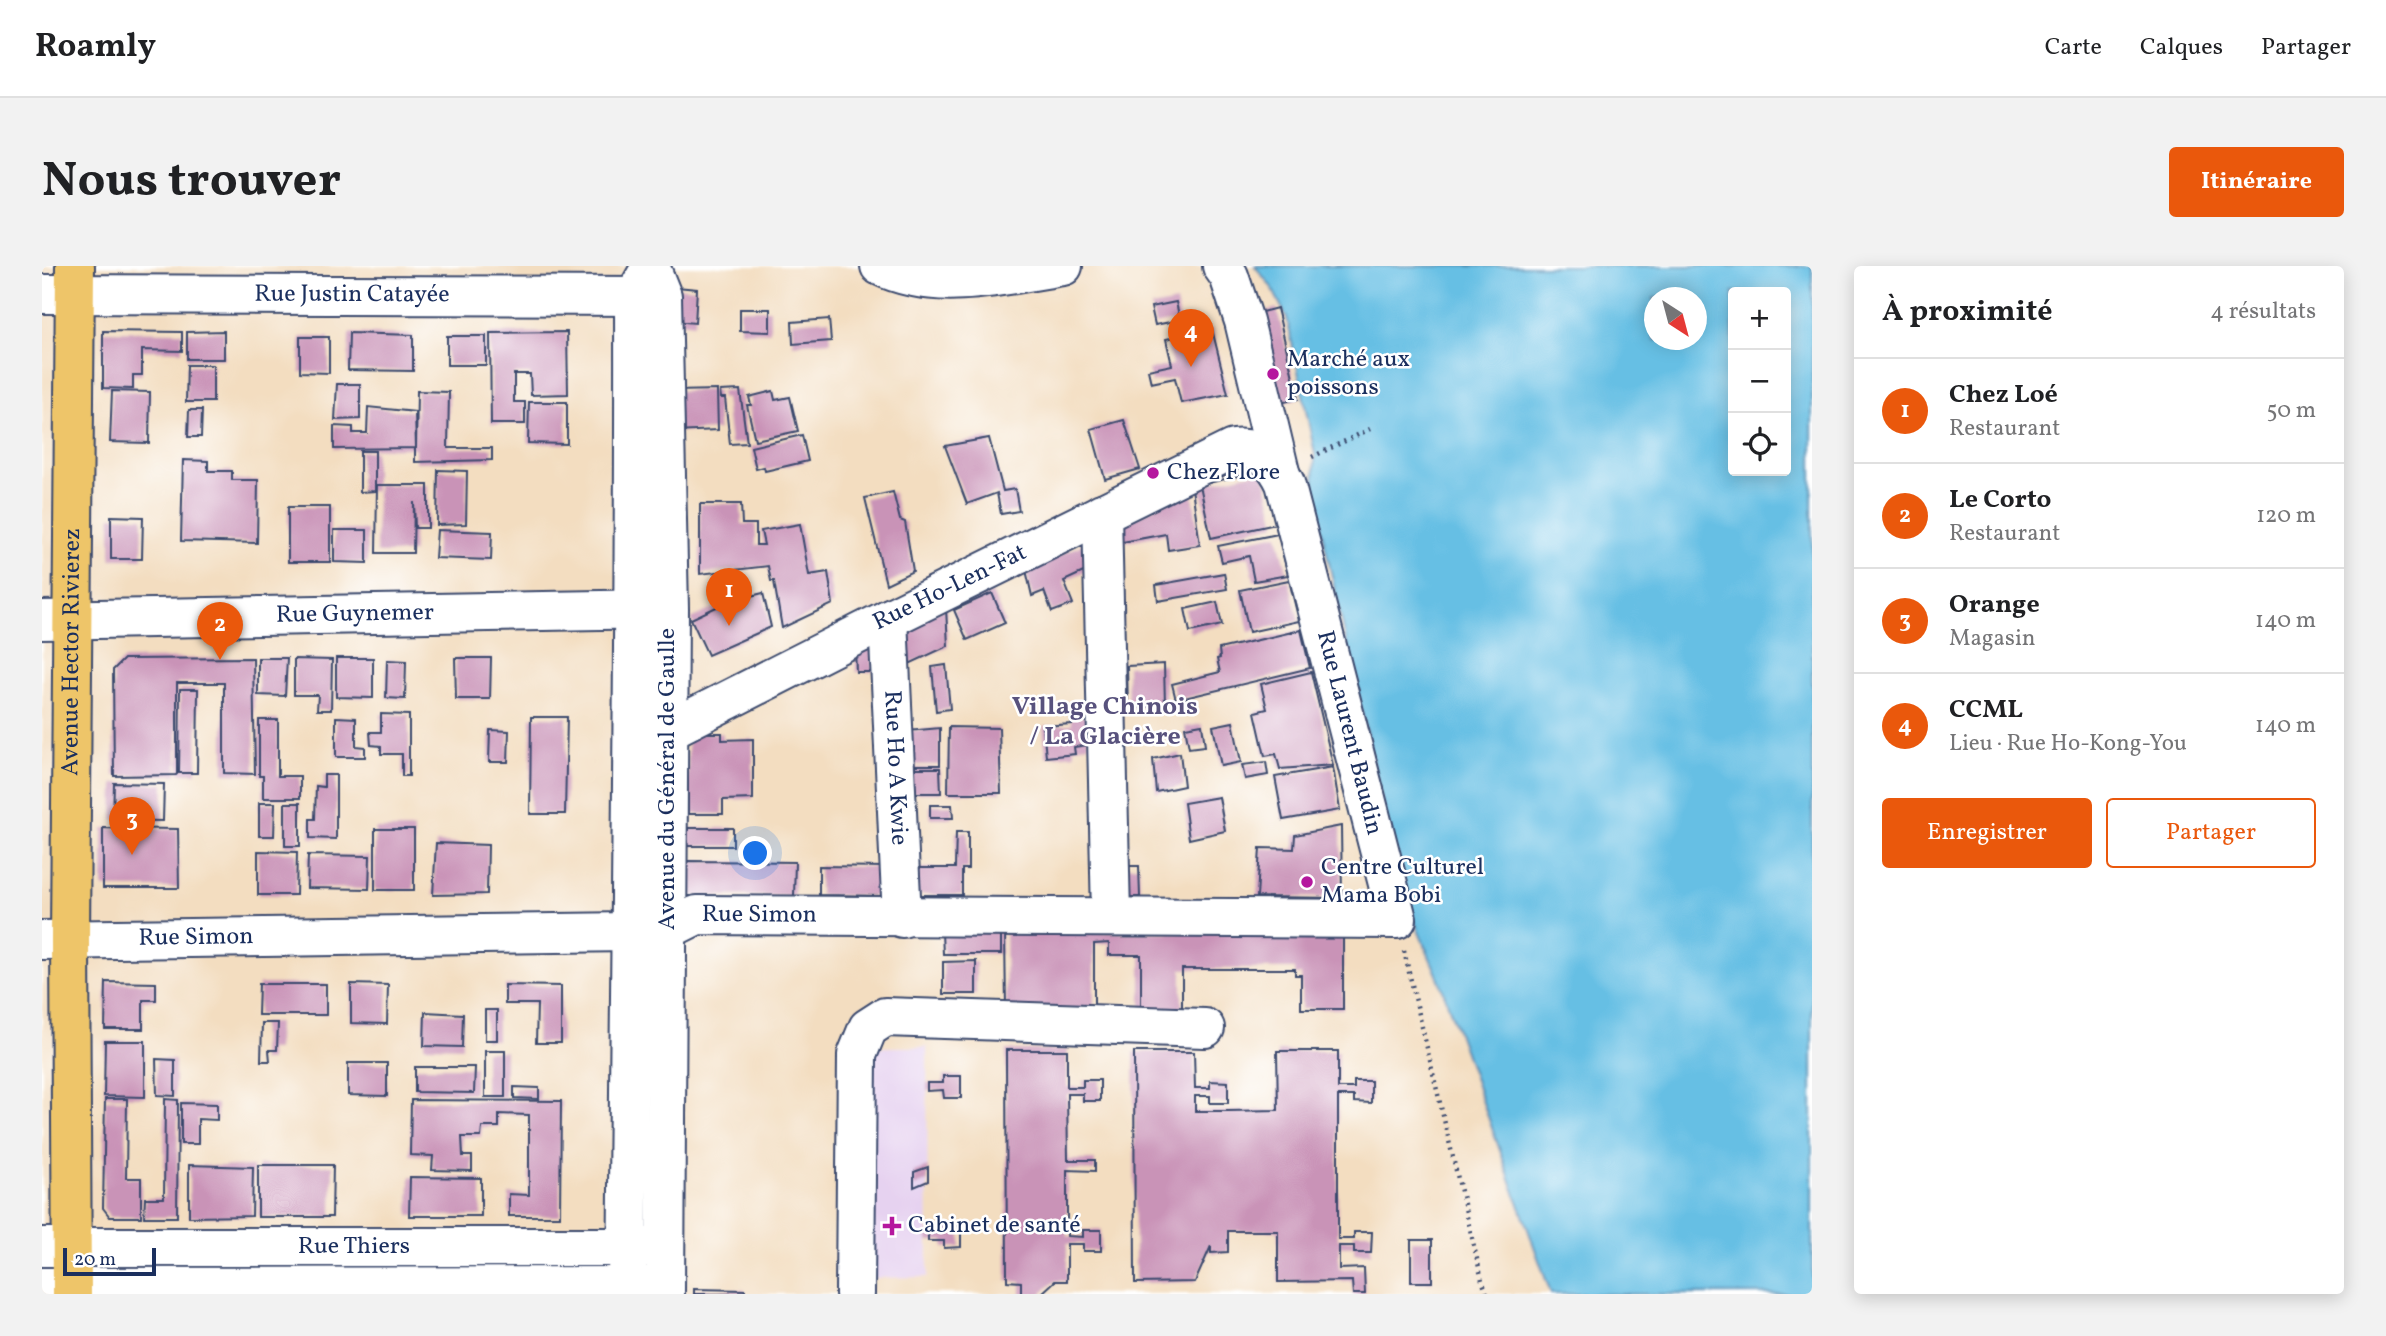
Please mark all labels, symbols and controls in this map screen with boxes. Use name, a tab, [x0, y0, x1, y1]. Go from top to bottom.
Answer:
text: Roamly	[35, 25, 156, 71]
text: Carte	[2045, 31, 2102, 65]
text: Calques	[2140, 31, 2223, 65]
text: Partager	[2261, 31, 2351, 65]
button: Itinéraire	[2169, 147, 2344, 217]
text: Nous trouver	[42, 148, 341, 217]
street label: Rue Justin Catayée	[254, 278, 450, 312]
north arrow	[1644, 287, 1707, 350]
map controls	[1728, 287, 1791, 476]
button: +	[1728, 287, 1791, 350]
text: À proximité	[1882, 291, 2053, 333]
text: 4 résultats	[2210, 296, 2316, 328]
pin: 4	[1168, 309, 1214, 367]
place label: Marché aux poissons	[1287, 343, 1410, 405]
button: −	[1728, 350, 1791, 413]
marker: Marché aux poissons	[1265, 366, 1281, 382]
text: Chez Loé	[1949, 377, 2058, 413]
text: 1	[1900, 395, 1910, 427]
text: 50 m	[2267, 395, 2316, 427]
button: locate	[1728, 413, 1791, 476]
text: Restaurant	[1949, 413, 2060, 445]
place label: Chez Flore	[1167, 456, 1280, 490]
marker: Chez Flore	[1145, 465, 1161, 481]
text: Le Corto	[1949, 482, 2051, 518]
text: 2	[1899, 500, 1911, 532]
text: 120 m	[2256, 500, 2316, 532]
text: Restaurant	[1949, 518, 2060, 550]
street label: Avenue Hector Rivierez	[54, 528, 90, 776]
street label: Rue Ho-Len-Fat	[867, 536, 1033, 640]
pin: 1	[706, 568, 752, 626]
text: Orange	[1949, 587, 2040, 623]
street label: Rue Guynemer	[276, 596, 434, 633]
pin: 2	[197, 602, 243, 660]
text: 3	[1899, 605, 1911, 637]
text: 140 m	[2255, 605, 2316, 637]
text: Magasin	[1949, 623, 2036, 655]
street label: Rue Laurent Baudin	[1307, 627, 1391, 839]
street label: Avenue du Général de Gaulle	[651, 628, 685, 930]
street label: Rue Ho A Kwie	[874, 689, 916, 846]
district label: Village Chinois / La Glacière	[1012, 689, 1198, 755]
text: CCML	[1949, 692, 2023, 728]
text: 4	[1898, 710, 1912, 742]
text: 140 m	[2255, 710, 2316, 742]
text: Lieu · Rue Ho-Kong-You	[1949, 728, 2187, 760]
pin: 3	[109, 797, 155, 855]
button: Enregistrer	[1882, 798, 2092, 868]
button: Partager	[2106, 798, 2316, 868]
your location	[738, 836, 772, 870]
place label: Centre Culturel Mama Bobi	[1321, 851, 1484, 913]
marker: Centre Culturel Mama Bobi	[1299, 874, 1315, 890]
street label: Rue Simon	[702, 898, 817, 933]
street label: Rue Simon	[138, 920, 254, 956]
place label: Cabinet de santé	[908, 1209, 1081, 1243]
marker: Cabinet de santé	[882, 1216, 902, 1236]
street label: Rue Thiers	[298, 1230, 410, 1264]
scale bar	[63, 1245, 156, 1277]
text: 20 m	[74, 1247, 116, 1273]

